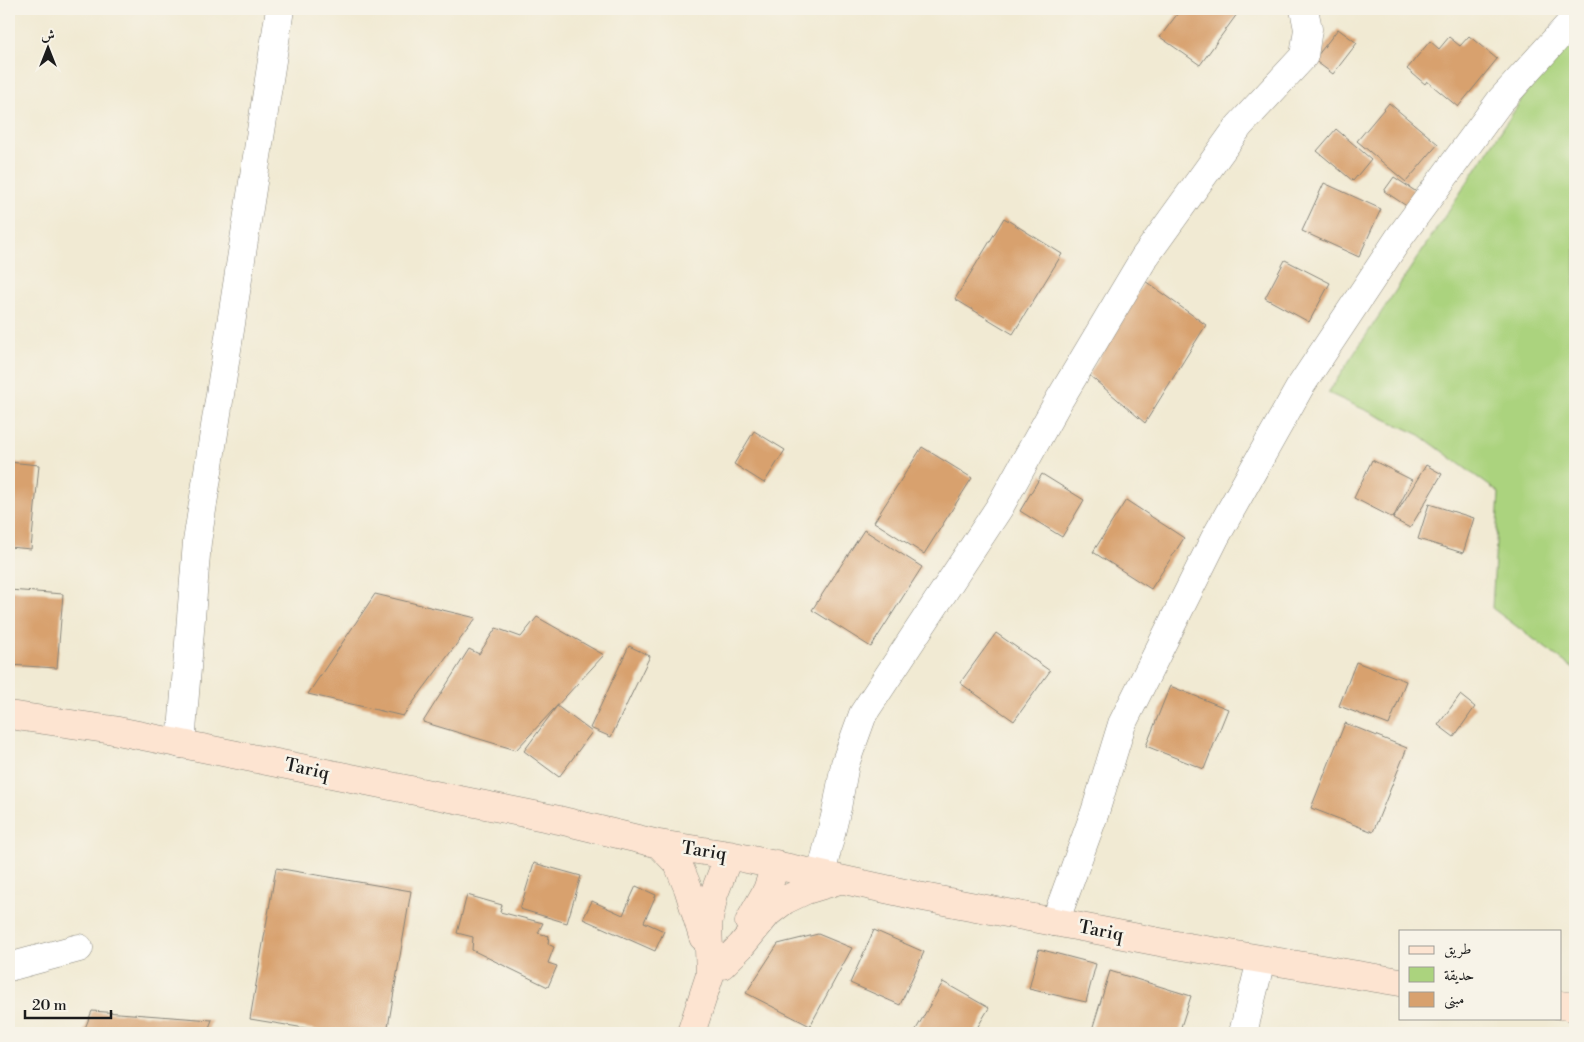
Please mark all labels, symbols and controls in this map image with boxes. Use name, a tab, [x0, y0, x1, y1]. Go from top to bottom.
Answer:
north arrow	[22, 22, 72, 72]
text: ش	[41, 27, 55, 45]
street label: Tariq	[283, 753, 332, 785]
street label: Tariq	[680, 836, 729, 866]
street label: Tariq	[1077, 915, 1126, 947]
legend	[1399, 930, 1562, 1020]
text: طريق	[1444, 940, 1471, 959]
text: حديقة	[1444, 966, 1474, 985]
scale bar	[25, 987, 111, 1019]
text: مبنى	[1444, 990, 1464, 1010]
text: 20 m	[32, 996, 67, 1015]

